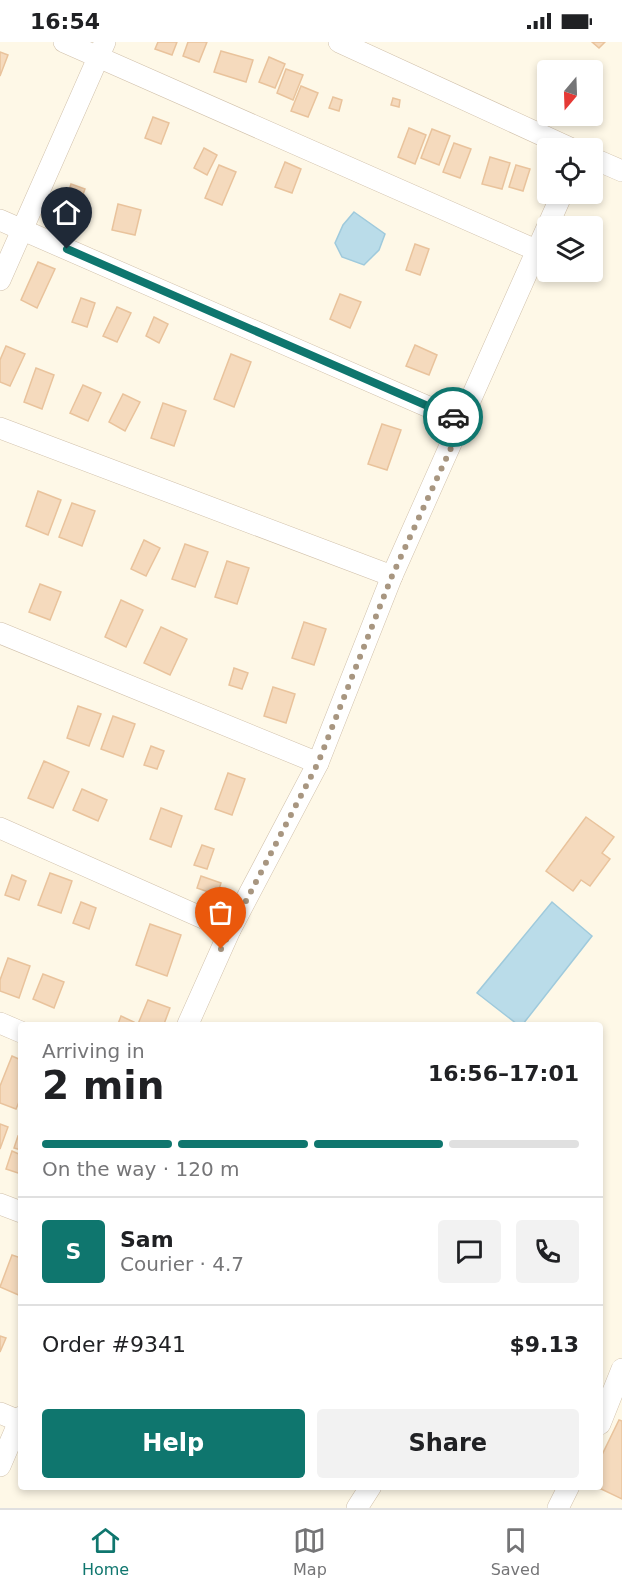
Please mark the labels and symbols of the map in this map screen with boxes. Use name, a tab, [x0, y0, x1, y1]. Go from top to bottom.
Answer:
north arrow	[537, 60, 603, 126]
pin	[41, 187, 92, 249]
courier	[423, 387, 483, 447]
pin	[195, 887, 246, 949]

